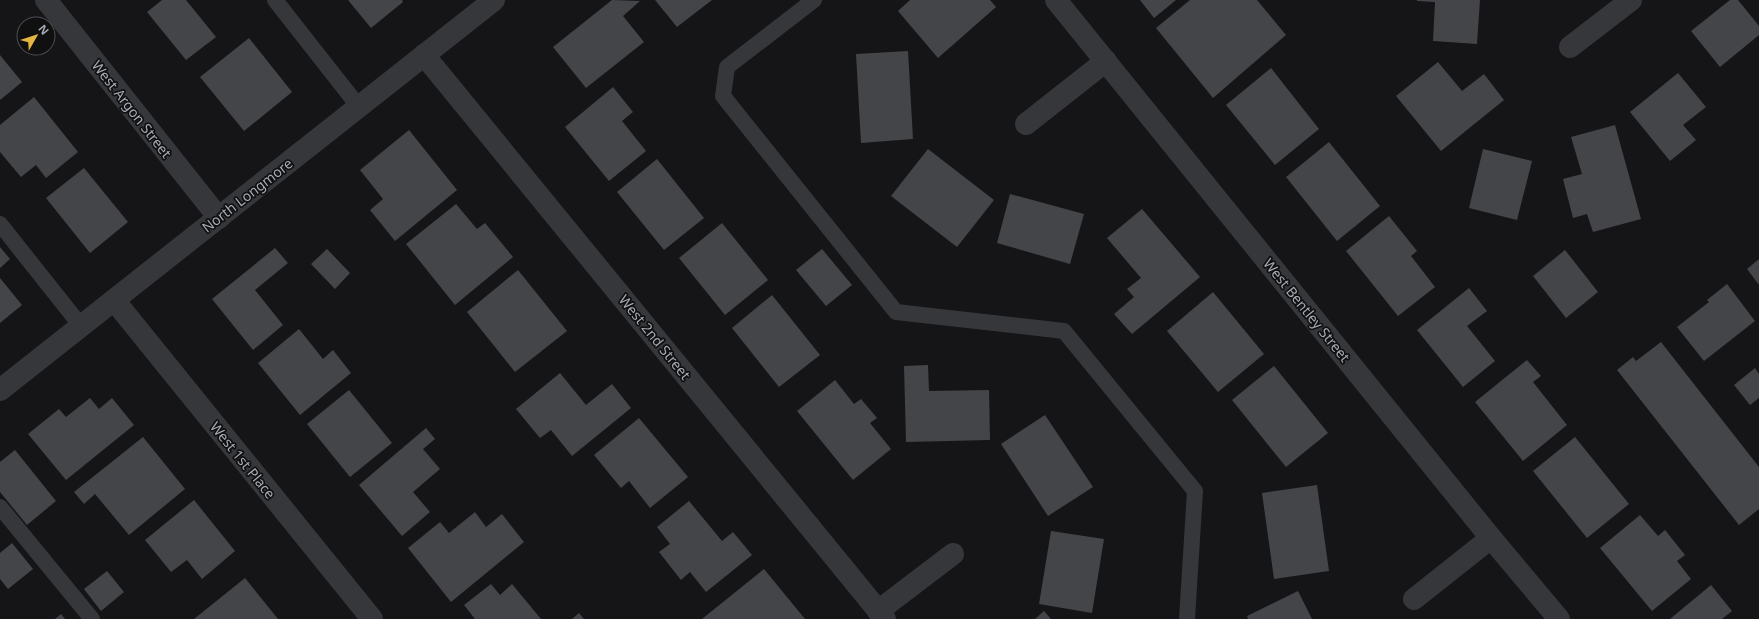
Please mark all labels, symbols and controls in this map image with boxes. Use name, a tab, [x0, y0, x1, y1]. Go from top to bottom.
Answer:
north arrow	[16, 16, 56, 56]
text: N	[36, 21, 53, 38]
street label: West Argon Street	[88, 56, 176, 162]
street label: North Longmore	[198, 154, 296, 236]
street label: West Bentley Street	[1259, 254, 1355, 366]
street label: West 2nd Street	[615, 291, 695, 383]
street label: West 1st Place	[206, 417, 280, 503]

